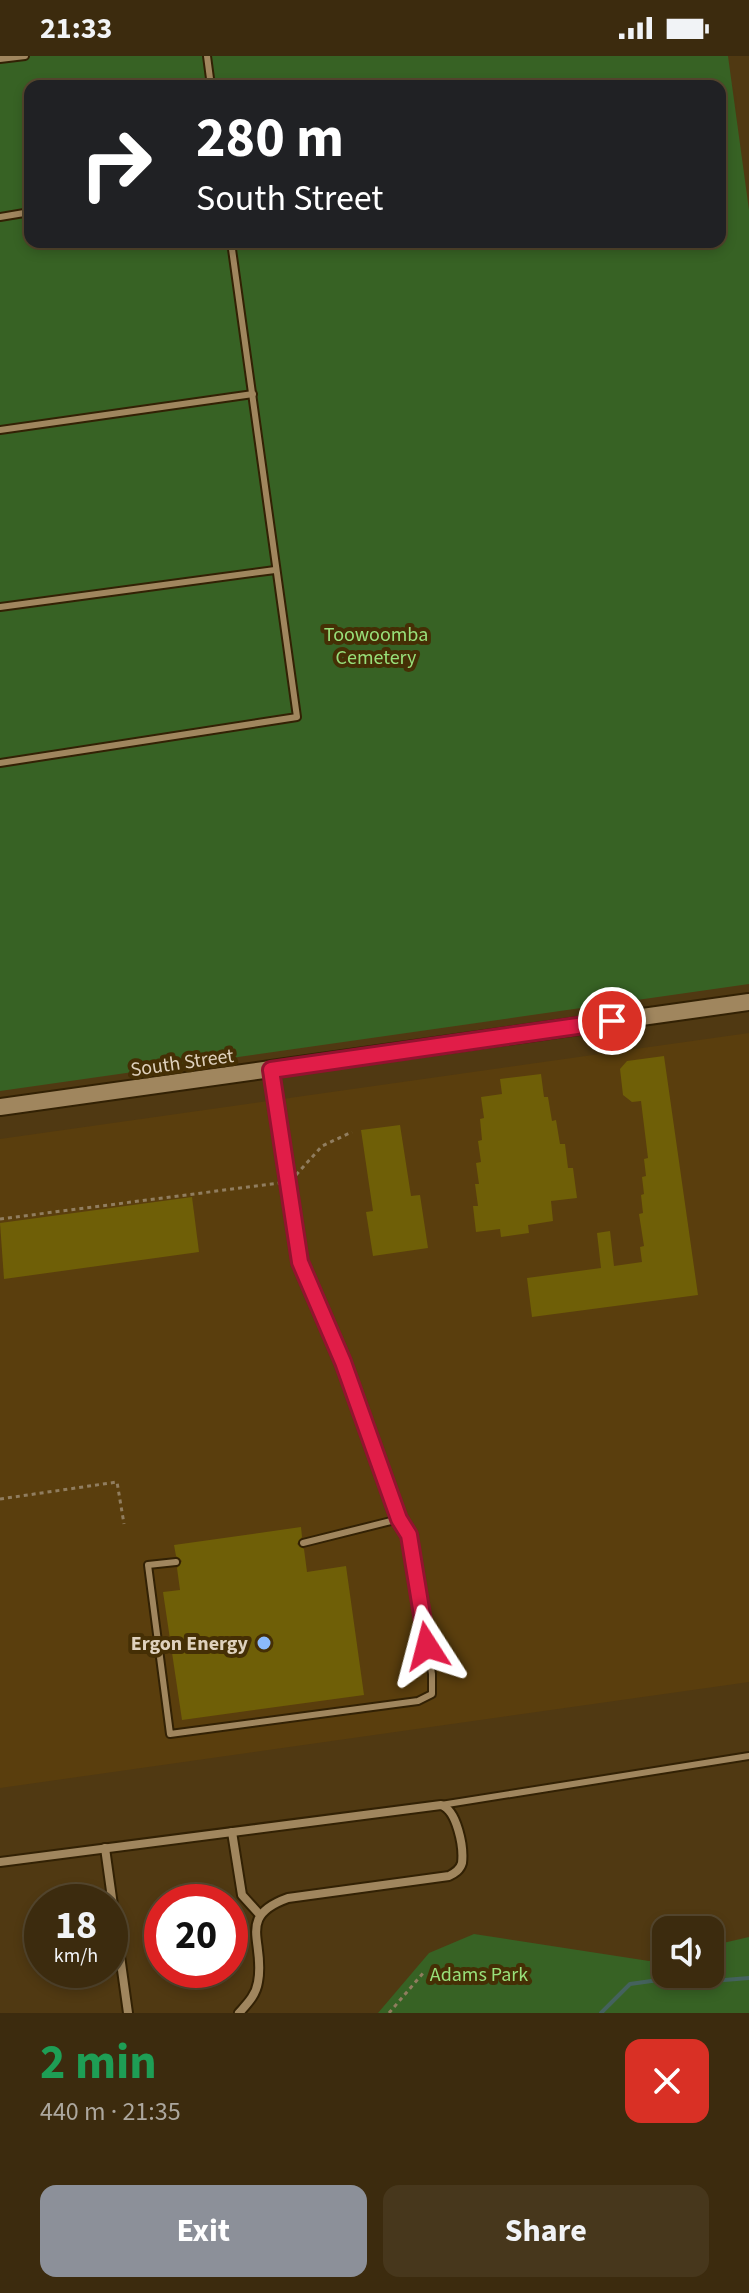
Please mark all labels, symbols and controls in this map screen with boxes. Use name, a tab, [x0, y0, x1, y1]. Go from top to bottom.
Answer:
text: 21:33	[40, 7, 112, 50]
text: 280 m	[196, 99, 344, 178]
icon: right	[64, 112, 168, 216]
text: South Street	[196, 173, 383, 224]
park label: Toowoomba Cemetery	[324, 621, 428, 672]
pin	[578, 987, 646, 1055]
icon: arrive	[590, 999, 634, 1043]
street label: South Street	[129, 1042, 236, 1084]
position arrow	[385, 1604, 469, 1688]
place label: Ergon Energy	[131, 1630, 249, 1658]
marker: Ergon Energy	[255, 1634, 273, 1652]
speed limit sign: 20	[144, 1884, 248, 1988]
text: 18	[55, 1897, 97, 1954]
map controls	[652, 1916, 724, 1988]
button: sound	[652, 1916, 724, 1988]
text: km/h	[54, 1942, 98, 1970]
park label: Adams Park	[430, 1961, 528, 1989]
text: 2 min	[40, 2029, 157, 2097]
button: close	[625, 2039, 709, 2123]
text: 440 m · 21:35	[40, 2093, 181, 2130]
button: Exit	[40, 2185, 367, 2277]
button: Share	[383, 2185, 709, 2277]

